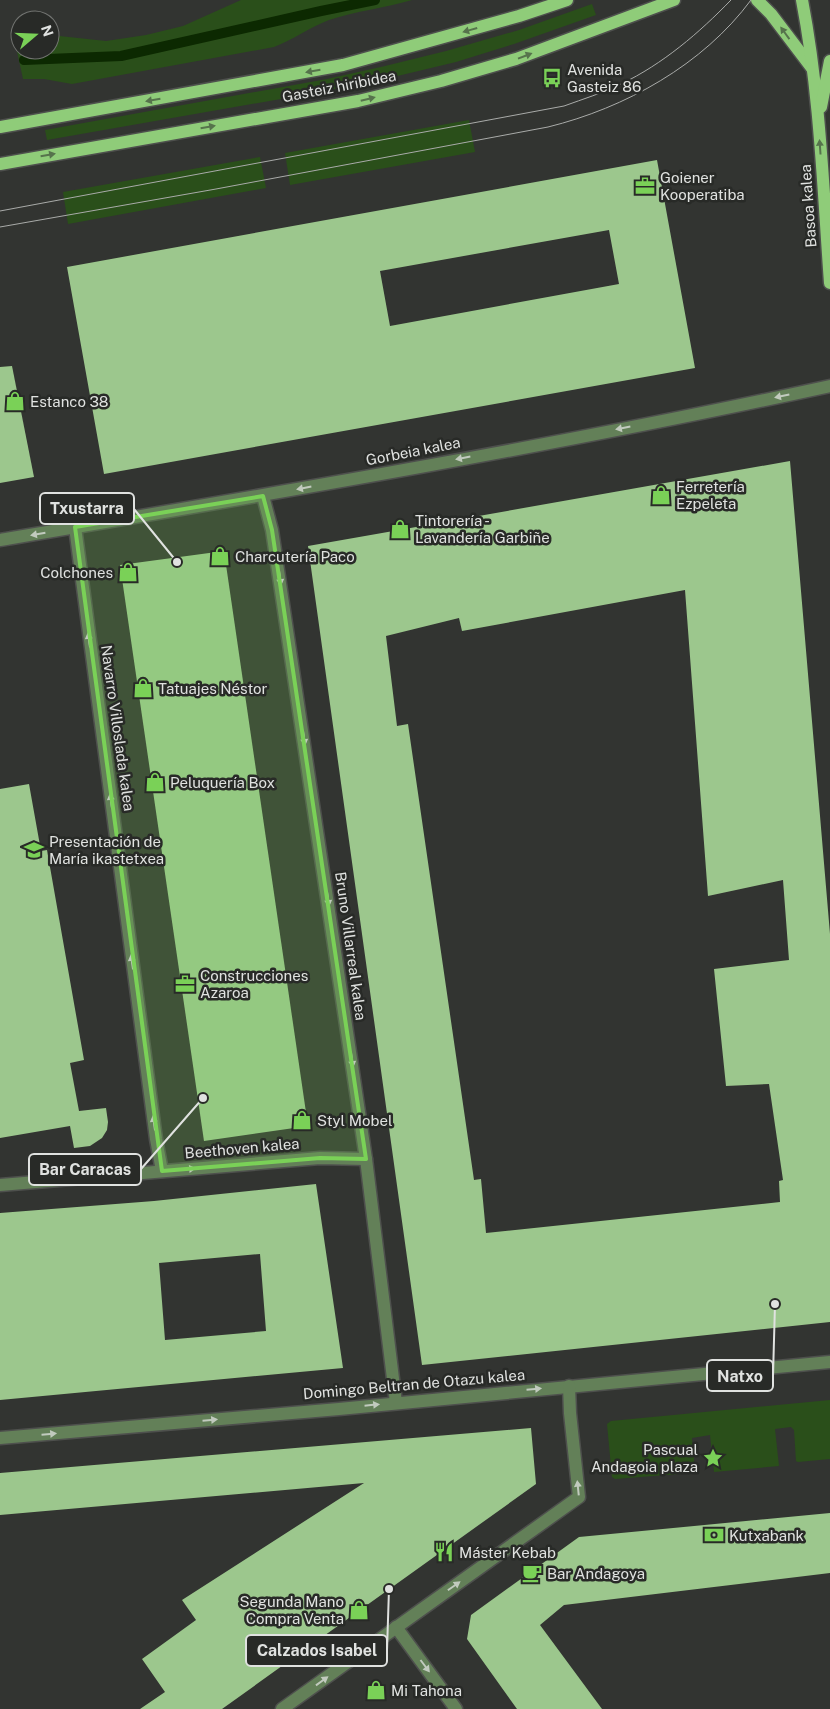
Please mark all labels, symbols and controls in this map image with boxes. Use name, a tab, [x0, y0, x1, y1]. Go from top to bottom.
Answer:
north arrow	[10, 10, 60, 60]
text: N	[38, 23, 57, 39]
one-way arrow	[462, 26, 477, 34]
one-way arrow	[780, 26, 790, 40]
one-way arrow	[517, 52, 532, 59]
place label: Avenida Gasteiz 86	[567, 61, 641, 95]
street label: Gasteiz hiribidea	[281, 67, 397, 105]
one-way arrow	[304, 67, 320, 75]
bus stop icon: Avenida Gasteiz 86	[541, 67, 563, 89]
one-way arrow	[361, 95, 376, 103]
one-way arrow	[144, 96, 160, 104]
one-way arrow	[200, 123, 216, 131]
one-way arrow	[815, 139, 823, 155]
one-way arrow	[40, 150, 56, 158]
street label: Basoa kalea	[797, 164, 819, 248]
place label: Goiener Kooperatiba	[660, 169, 745, 203]
office icon: Goiener Kooperatiba	[634, 175, 656, 197]
shop icon: Estanco 38	[4, 390, 26, 412]
one-way arrow	[775, 392, 790, 400]
place label: Estanco 38	[30, 393, 109, 410]
one-way arrow	[615, 425, 631, 433]
street label: Gorbeia kalea	[364, 434, 462, 468]
one-way arrow	[455, 455, 471, 463]
place label: Ferretería Ezpeleta	[676, 478, 745, 512]
one-way arrow	[296, 484, 311, 492]
shop icon: Ferretería Ezpeleta	[650, 484, 672, 506]
callout: Txustarra	[40, 493, 134, 524]
text: Txustarra	[50, 499, 124, 518]
place label: Tintorería - Lavandería Garbiñe	[415, 512, 550, 546]
shop icon: Tintorería - Lavandería Garbiñe	[389, 518, 411, 540]
one-way arrow	[29, 530, 45, 538]
shop icon: Charcutería Paco	[209, 545, 231, 567]
place label: Charcutería Paco	[235, 548, 355, 565]
shop icon: Colchones	[117, 561, 139, 583]
place label: Colchones	[40, 564, 113, 581]
one-way arrow	[276, 570, 284, 586]
one-way arrow	[85, 631, 93, 647]
street label: Navarro Villoslada kalea	[98, 644, 138, 812]
shop icon: Tatuajes Néstor	[132, 677, 154, 699]
place label: Tatuajes Néstor	[158, 680, 268, 697]
one-way arrow	[300, 731, 308, 747]
shop icon: Peluquería Box	[144, 771, 166, 793]
place label: Peluquería Box	[170, 774, 275, 791]
one-way arrow	[107, 792, 115, 808]
place label: Presentación de María ikastetxea	[49, 833, 164, 867]
school or university icon: Presentación de María ikastetxea	[23, 839, 45, 861]
street label: Bruno Villarreal kalea	[332, 871, 370, 1021]
one-way arrow	[324, 891, 332, 907]
one-way arrow	[128, 953, 136, 969]
place label: Construcciones Azaroa	[200, 967, 308, 1001]
office icon: Construcciones Azaroa	[174, 973, 196, 995]
one-way arrow	[348, 1052, 356, 1068]
shop icon: Styl Mobel	[291, 1109, 313, 1131]
place label: Styl Mobel	[317, 1112, 392, 1129]
one-way arrow	[150, 1114, 158, 1130]
street label: Beethoven kalea	[184, 1135, 300, 1161]
callout: Bar Caracas	[29, 1154, 141, 1185]
text: Bar Caracas	[39, 1160, 131, 1179]
one-way arrow	[180, 1164, 196, 1172]
callout: Natxo	[707, 1360, 773, 1391]
street label: Domingo Beltran de Otazu kalea	[302, 1366, 526, 1402]
text: Natxo	[717, 1367, 763, 1386]
one-way arrow	[526, 1385, 542, 1393]
one-way arrow	[365, 1401, 381, 1409]
one-way arrow	[203, 1415, 219, 1423]
one-way arrow	[41, 1430, 57, 1438]
place label: Pascual Andagoia plaza	[591, 1441, 698, 1475]
place icon: Pascual Andagoia plaza	[702, 1447, 724, 1469]
one-way arrow	[574, 1480, 582, 1496]
bank icon: Kutxabank	[703, 1524, 725, 1546]
place label: Kutxabank	[729, 1527, 804, 1544]
restaurant icon: Máster Kebab	[433, 1541, 455, 1563]
place label: Máster Kebab	[459, 1544, 556, 1561]
cafe icon: Bar Andagoya	[521, 1562, 543, 1584]
place label: Bar Andagoya	[547, 1565, 645, 1582]
one-way arrow	[447, 1581, 461, 1591]
place label: Segunda Mano Compra Venta	[239, 1593, 344, 1627]
shop icon: Segunda Mano Compra Venta	[348, 1599, 370, 1621]
callout: Calzados Isabel	[246, 1635, 387, 1666]
text: Calzados Isabel	[257, 1641, 377, 1660]
one-way arrow	[420, 1659, 430, 1673]
one-way arrow	[315, 1676, 328, 1686]
shop icon: Mi Tahona	[365, 1679, 387, 1701]
place label: Mi Tahona	[391, 1682, 462, 1699]

